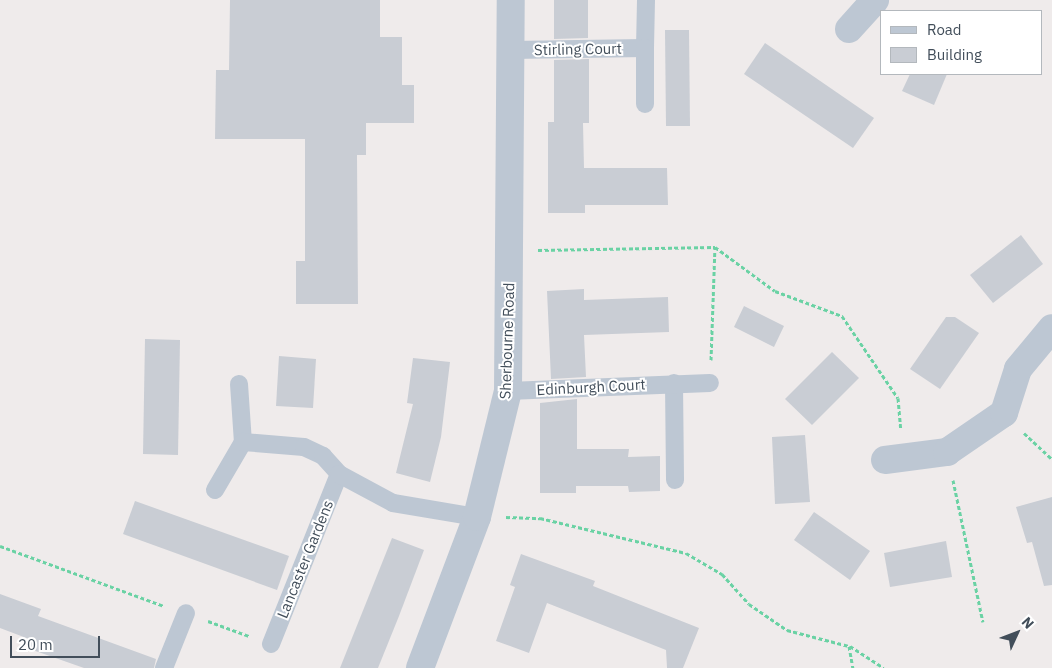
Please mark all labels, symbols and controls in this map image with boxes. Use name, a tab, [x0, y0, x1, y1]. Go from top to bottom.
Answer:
legend	[880, 10, 1042, 75]
text: Road	[927, 20, 962, 39]
street label: Stirling Court	[534, 39, 622, 59]
text: Building	[927, 45, 982, 64]
street label: Sherbourne Road	[496, 282, 518, 400]
street label: Edinburgh Court	[536, 375, 646, 399]
street label: Lancaster Gardens	[273, 497, 337, 621]
north arrow	[992, 608, 1042, 658]
text: N	[1018, 613, 1038, 633]
scale bar	[12, 626, 102, 658]
text: 20 m	[18, 635, 53, 654]

